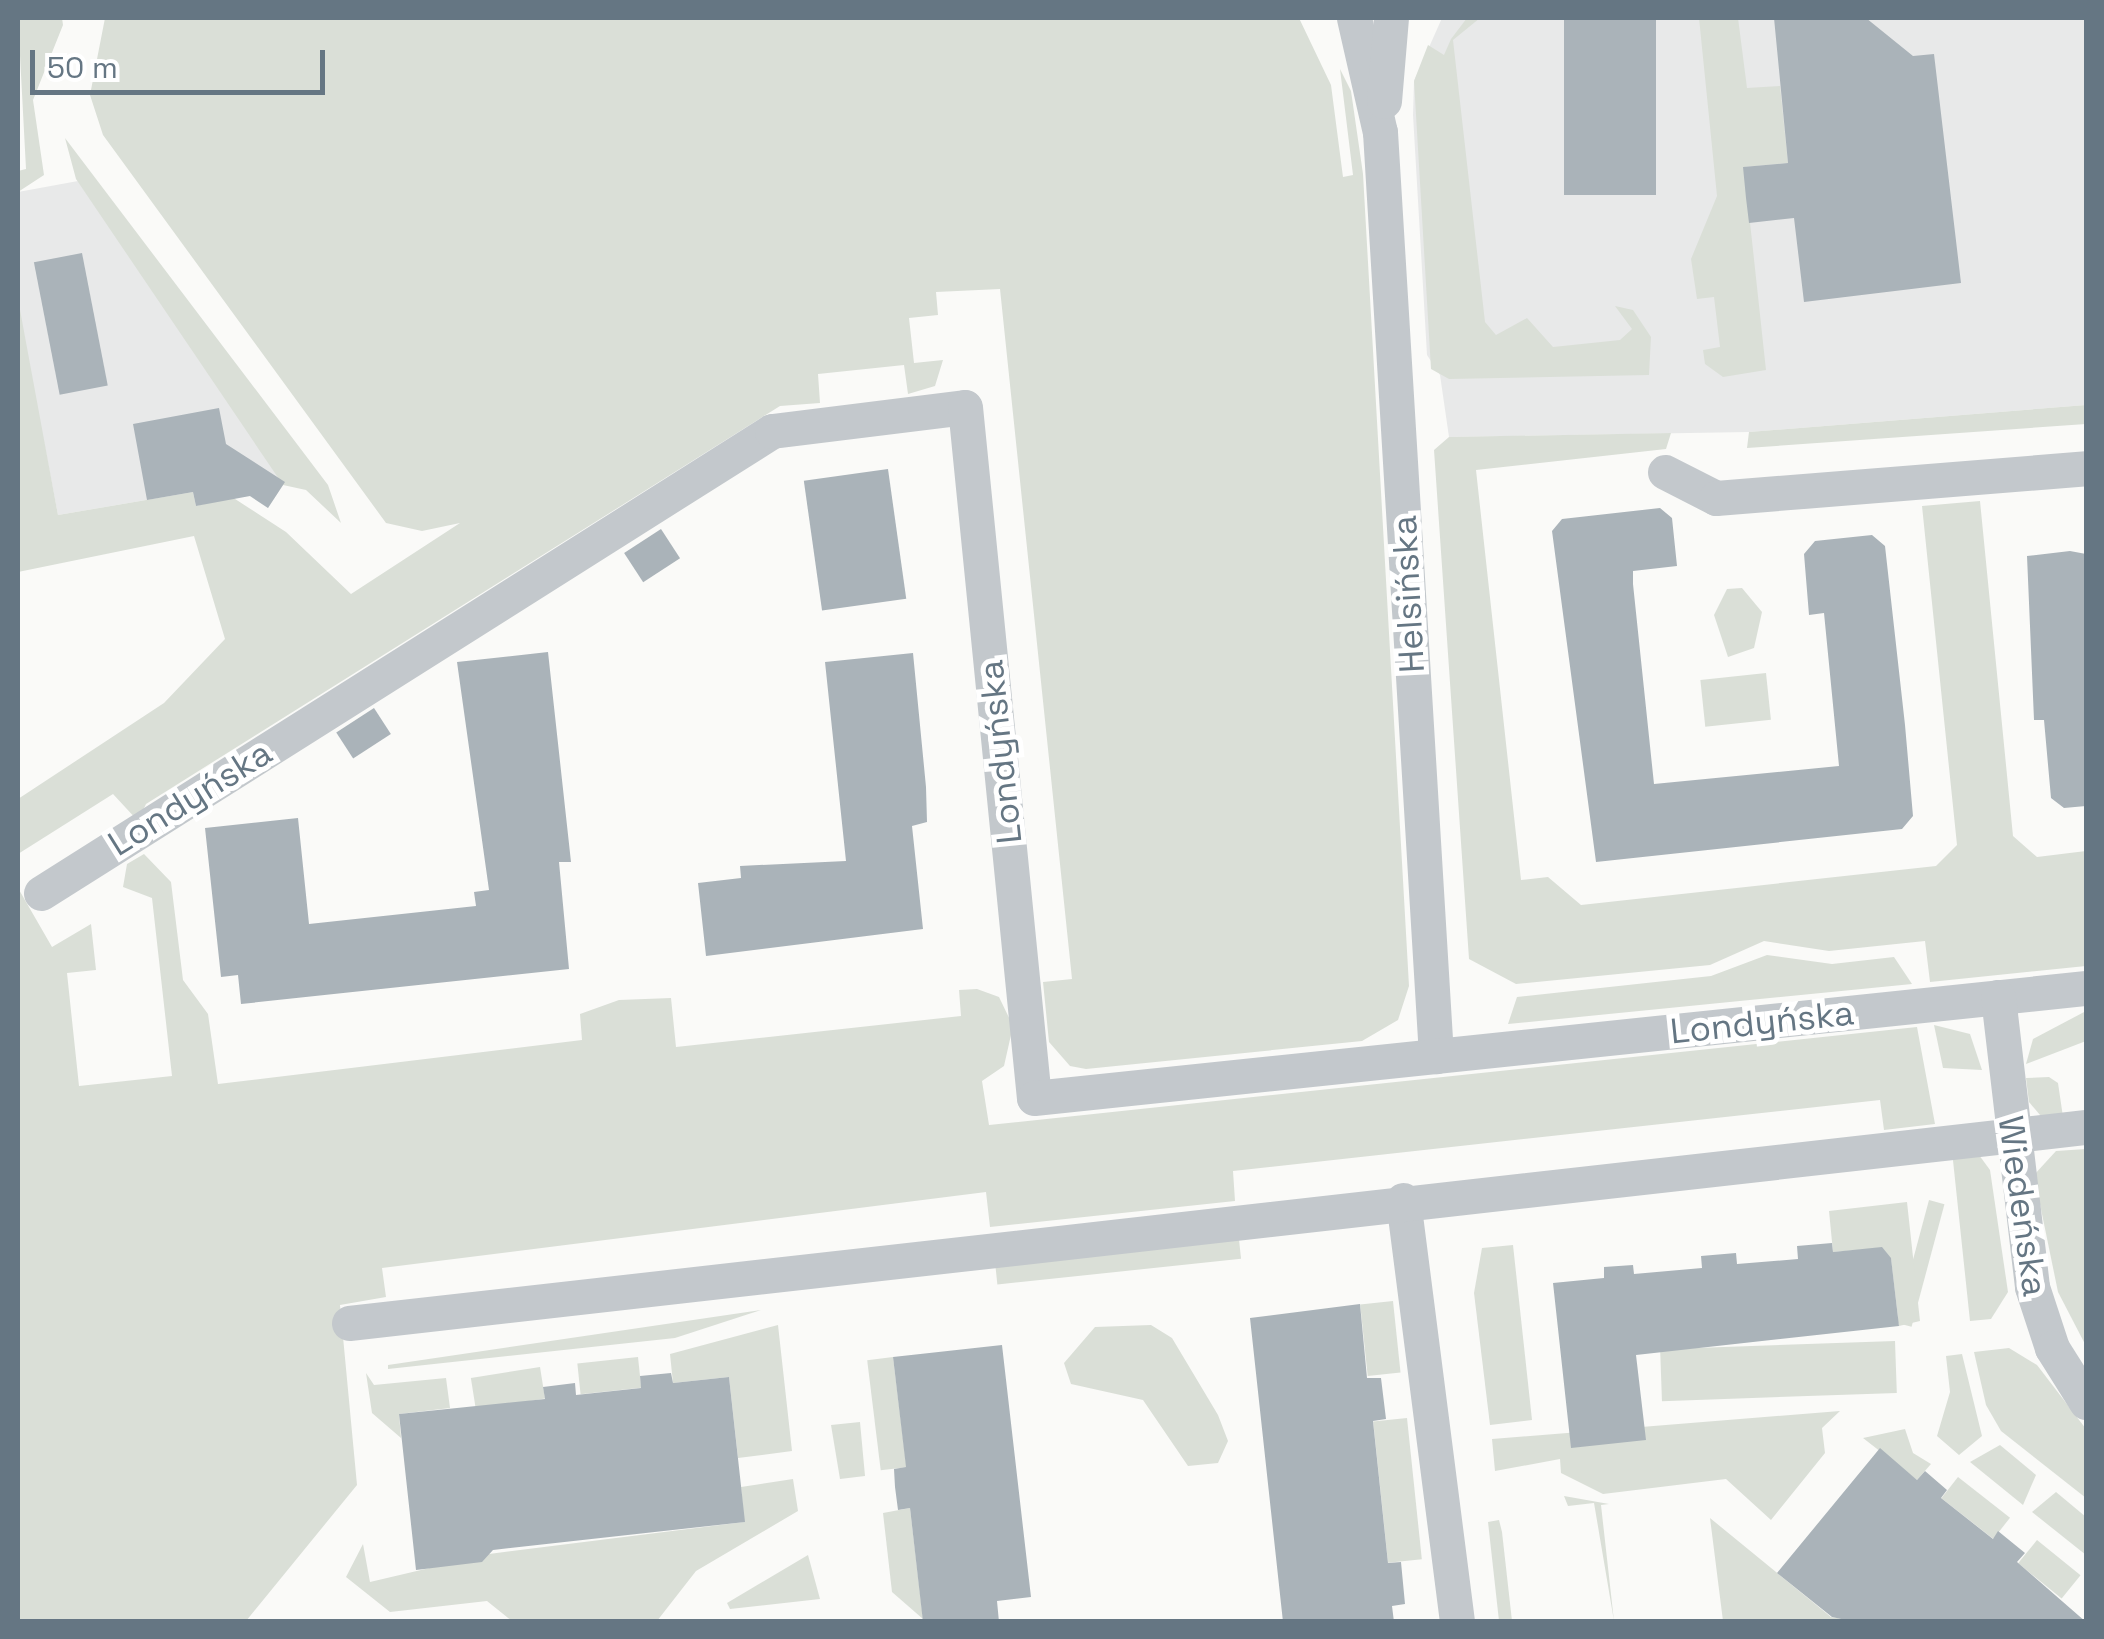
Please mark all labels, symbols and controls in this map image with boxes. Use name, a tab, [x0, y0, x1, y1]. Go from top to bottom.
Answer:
scale bar	[35, 30, 330, 92]
text: 50 m	[47, 48, 118, 87]
street label: Helsińska	[1383, 514, 1433, 674]
street label: Londyńska	[969, 658, 1031, 846]
street label: Londyńska	[101, 731, 279, 865]
street label: Londyńska	[1668, 991, 1856, 1053]
street label: Wiedeńska	[1990, 1113, 2056, 1299]

